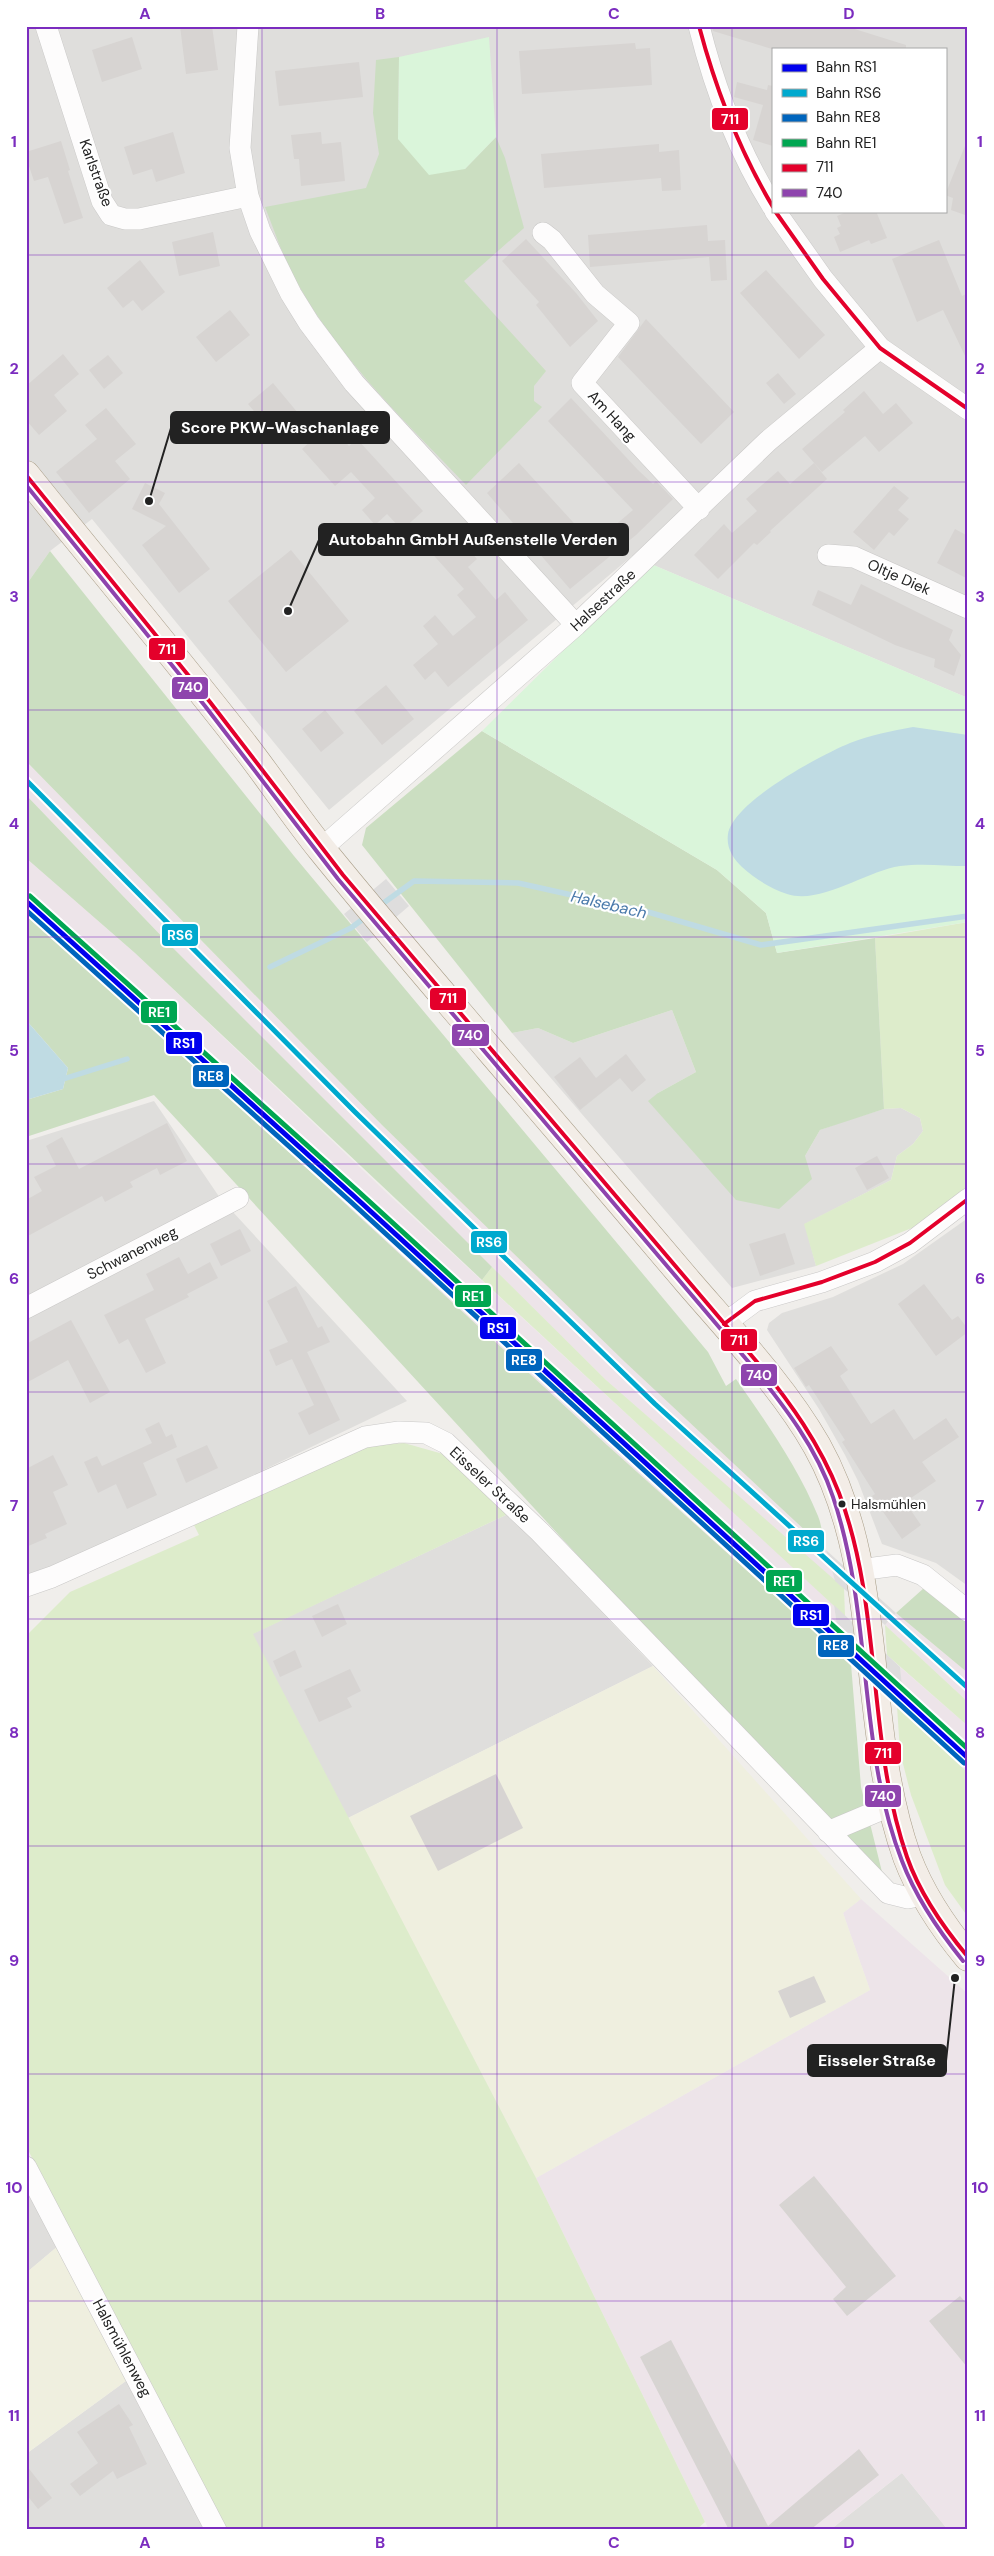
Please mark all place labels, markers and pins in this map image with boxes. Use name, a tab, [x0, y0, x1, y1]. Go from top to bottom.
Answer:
callout: Score PKW-Waschanlage	[171, 412, 389, 443]
callout: Autobahn GmbH Außenstelle Verden	[319, 524, 628, 555]
place label: Halsmühlen	[851, 1495, 926, 1513]
marker: Halsmühlen	[837, 1499, 847, 1509]
callout: Eisseler Straße	[808, 2045, 946, 2076]

